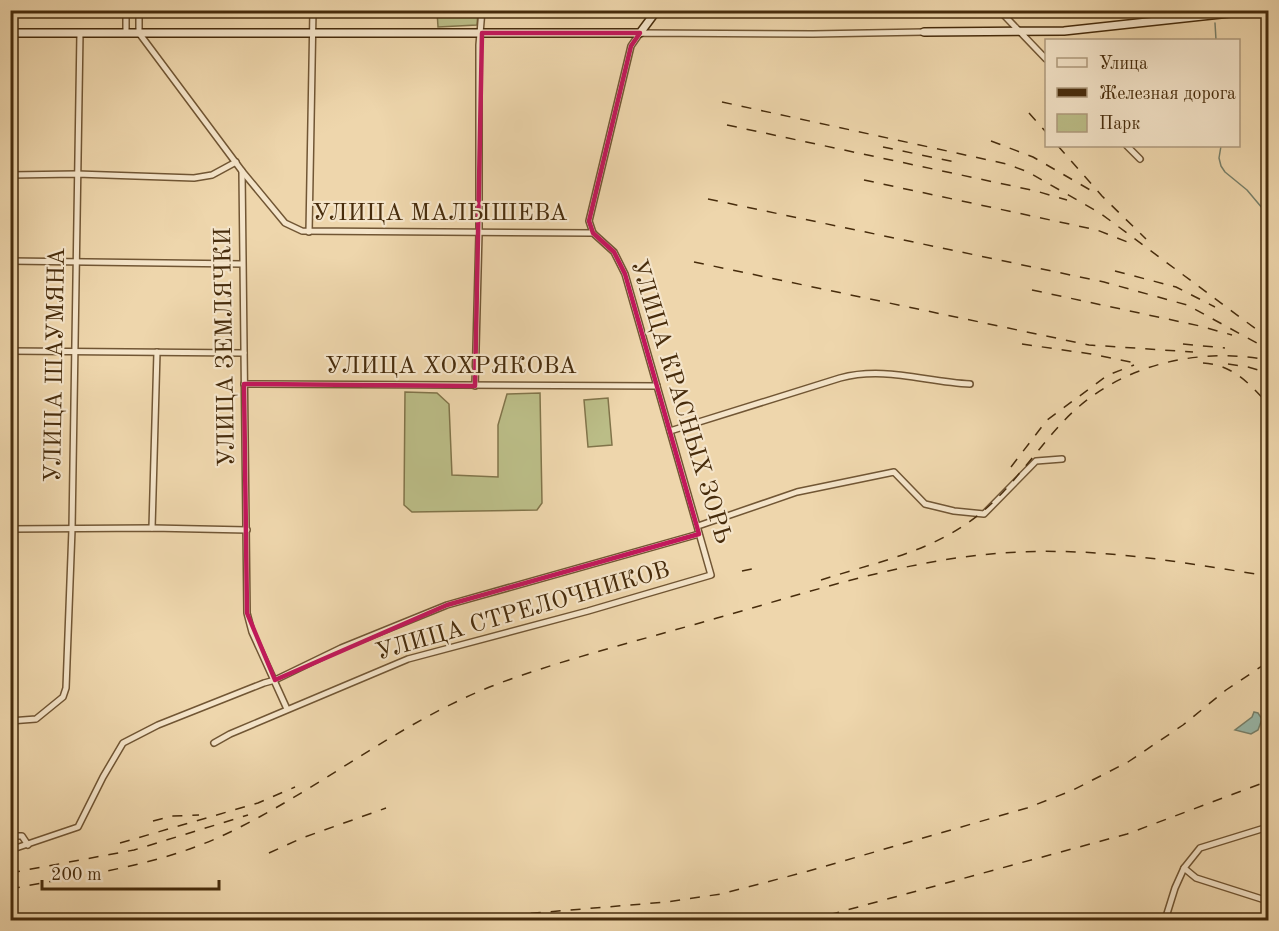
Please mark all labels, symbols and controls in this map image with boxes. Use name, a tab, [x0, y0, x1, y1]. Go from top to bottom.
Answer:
legend	[1045, 39, 1240, 147]
text: Улица	[1099, 55, 1148, 73]
text: Железная дорога	[1099, 85, 1236, 103]
text: Парк	[1099, 115, 1140, 133]
street label: УЛИЦА МАЛЫШЕВА	[312, 202, 568, 226]
street label: УЛИЦА ЗЕМЛЯЧКИ	[212, 227, 240, 467]
street label: УЛИЦА ШАУМЯНА	[42, 247, 70, 483]
street label: УЛИЦА КРАСНЫХ ЗОРЬ	[625, 257, 735, 547]
street label: УЛИЦА ХОХРЯКОВА	[325, 355, 577, 379]
street label: УЛИЦА СТРЕЛОЧНИКОВ	[373, 558, 673, 666]
scale bar	[42, 853, 219, 891]
text: 200 m	[51, 866, 102, 884]

